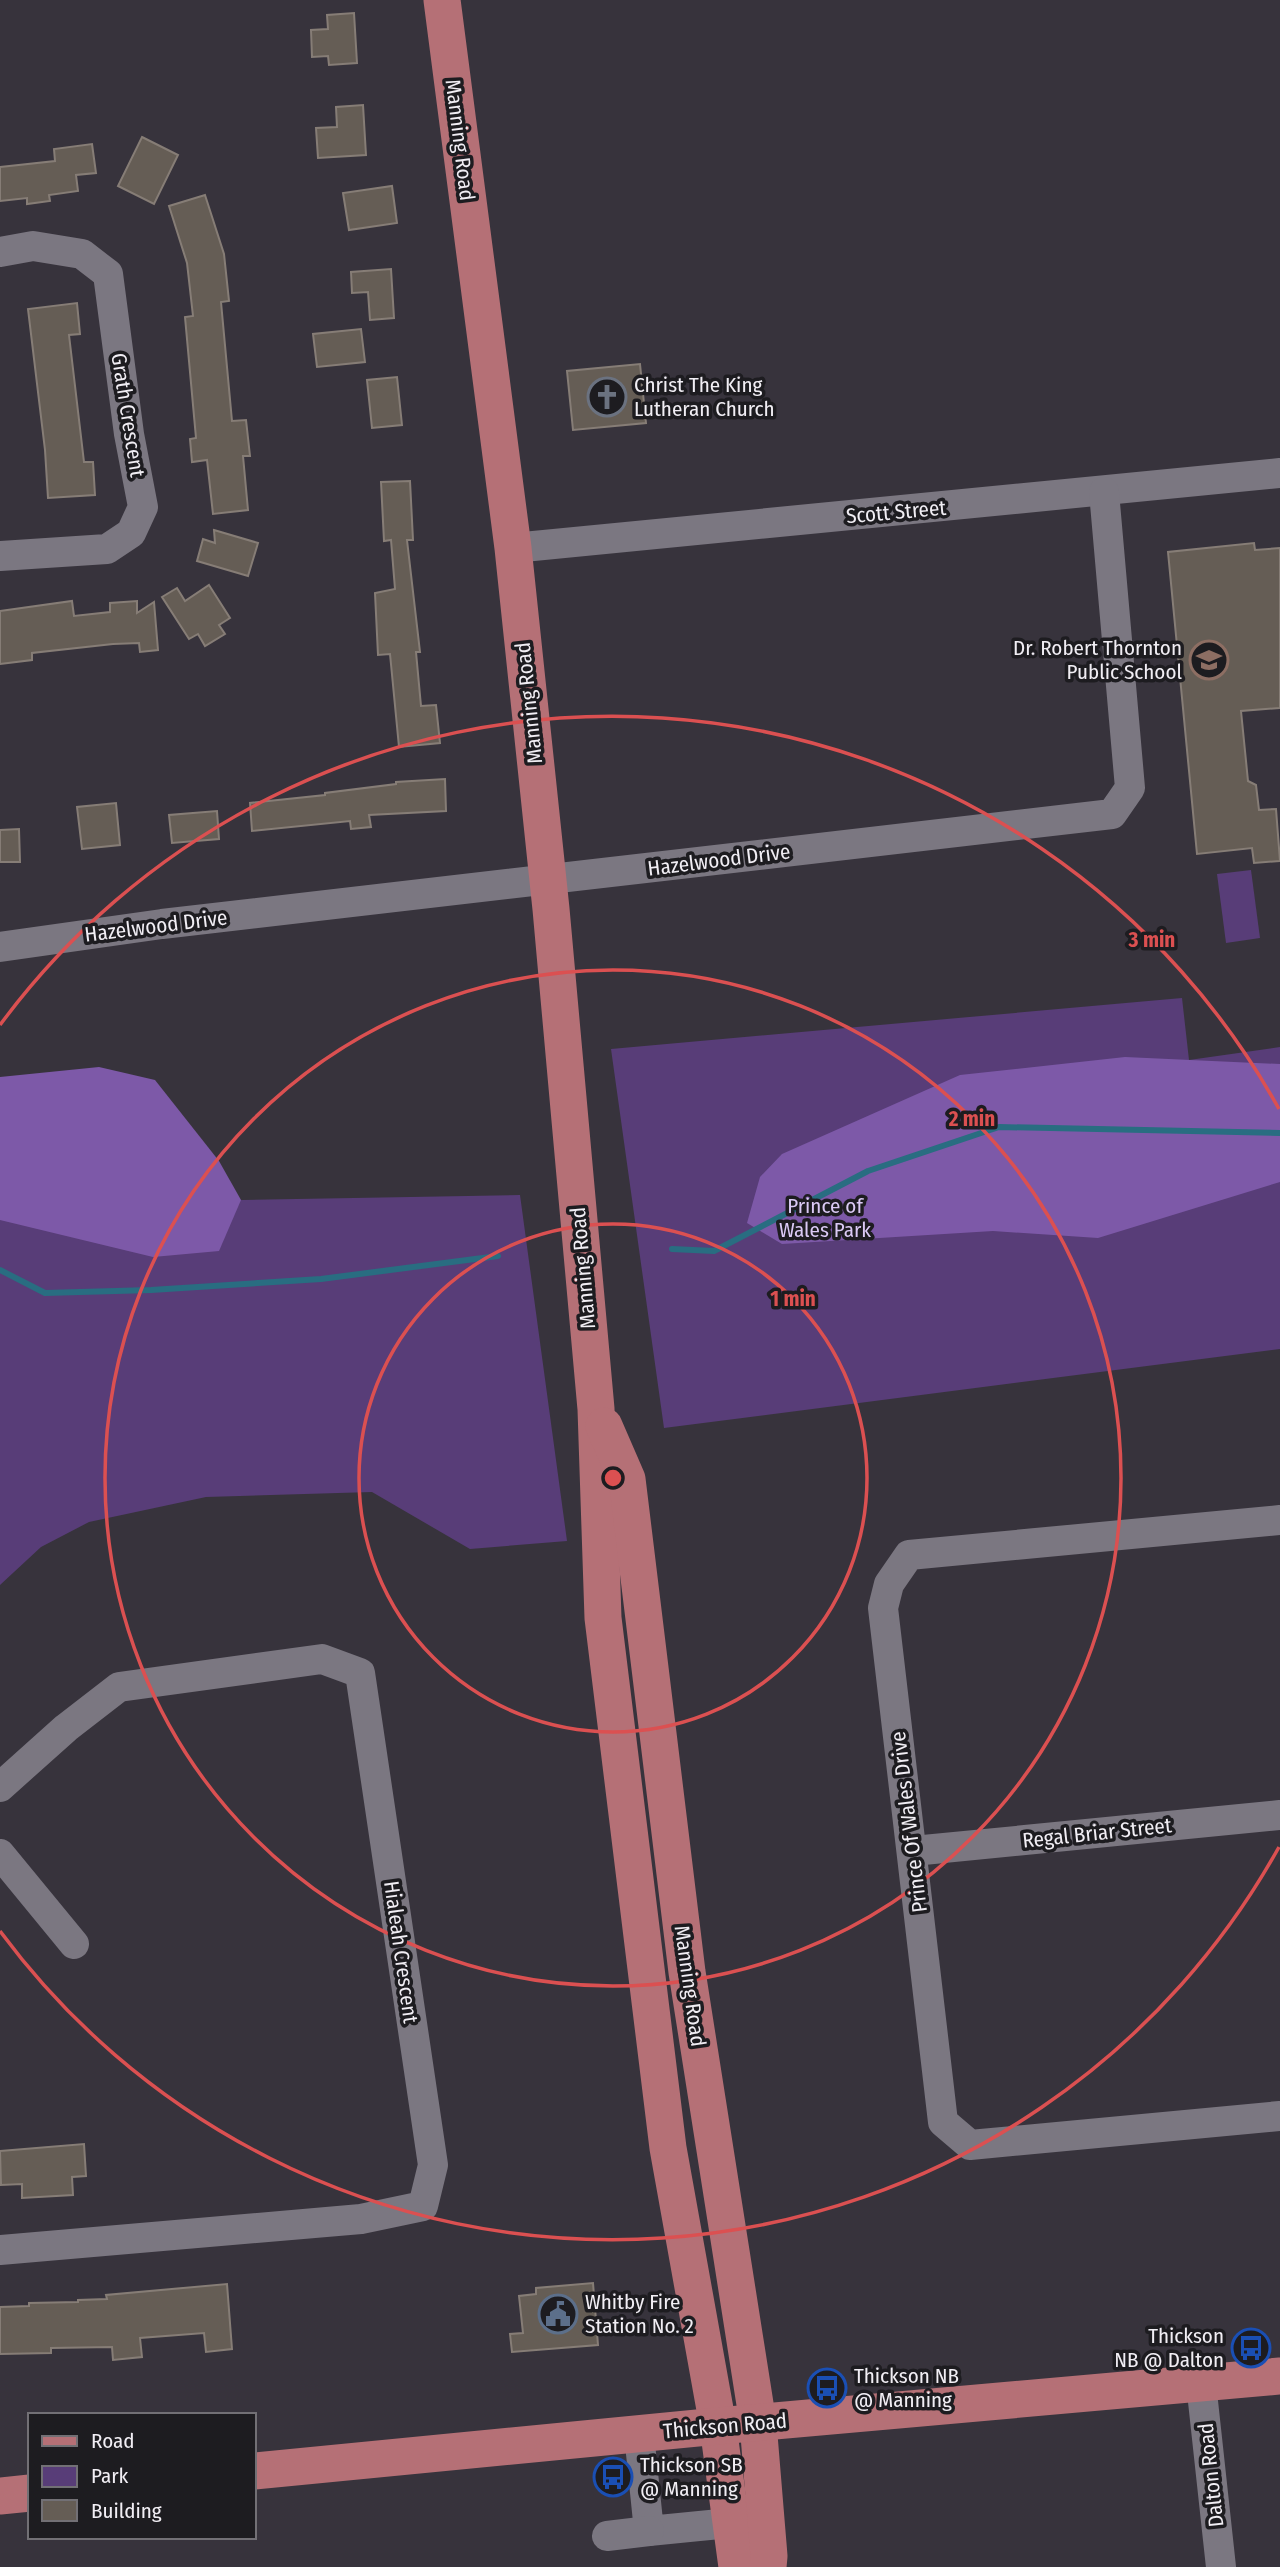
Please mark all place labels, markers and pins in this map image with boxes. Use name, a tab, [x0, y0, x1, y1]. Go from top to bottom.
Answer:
place label: Christ The King Lutheran Church	[634, 372, 775, 422]
church icon: Christ The King Lutheran Church	[586, 376, 628, 418]
place label: Dr. Robert Thornton Public School	[1013, 635, 1182, 685]
school or university icon: Dr. Robert Thornton Public School	[1188, 639, 1230, 681]
centre of rings	[601, 1466, 625, 1490]
place label: Whitby Fire Station No. 2	[585, 2289, 694, 2339]
public building icon: Whitby Fire Station No. 2	[537, 2293, 579, 2335]
place label: Thickson NB @ Dalton	[1114, 2323, 1224, 2373]
bus stop icon: Thickson NB @ Dalton	[1230, 2327, 1272, 2369]
place label: Thickson NB @ Manning	[854, 2363, 959, 2413]
bus stop icon: Thickson NB @ Manning	[806, 2367, 848, 2409]
place label: Thickson SB @ Manning	[640, 2452, 743, 2502]
bus stop icon: Thickson SB @ Manning	[592, 2456, 634, 2498]

